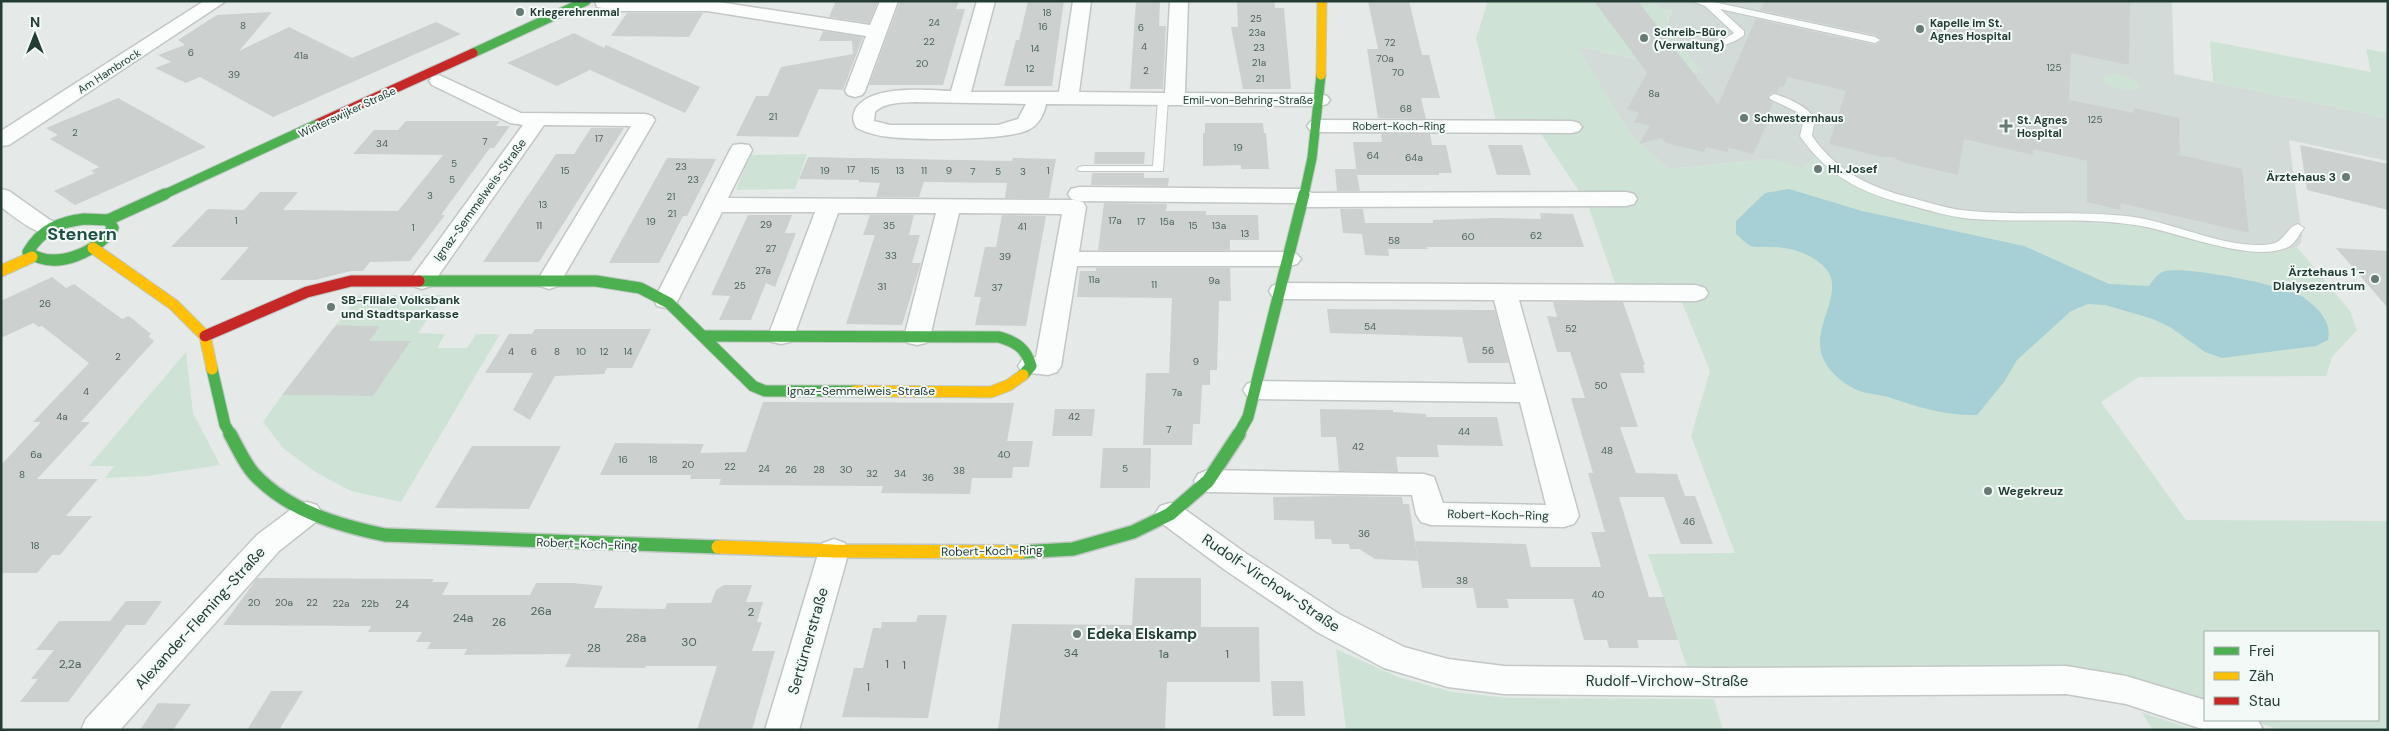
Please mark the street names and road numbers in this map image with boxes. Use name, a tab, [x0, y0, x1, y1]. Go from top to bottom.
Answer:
street label: Am Hambrock	[75, 45, 144, 97]
street label: Winterswijker Straße	[296, 83, 398, 141]
street label: Emil-von-Behring-Straße	[1183, 93, 1313, 107]
street label: Robert-Koch-Ring	[1353, 119, 1445, 133]
street label: Ignaz-Semmelweis-Straße	[430, 135, 530, 265]
street label: Ignaz-Semmelweis-Straße	[787, 383, 935, 399]
street label: Robert-Koch-Ring	[1447, 506, 1549, 524]
street label: Rudolf-Virchow-Straße	[1198, 529, 1344, 637]
street label: Robert-Koch-Ring	[536, 534, 638, 554]
street label: Alexander-Fleming-Straße	[130, 542, 270, 694]
street label: Robert-Koch-Ring	[941, 542, 1043, 560]
street label: Sertürnerstraße	[783, 585, 833, 697]
street label: Rudolf-Virchow-Straße	[1586, 671, 1748, 691]

